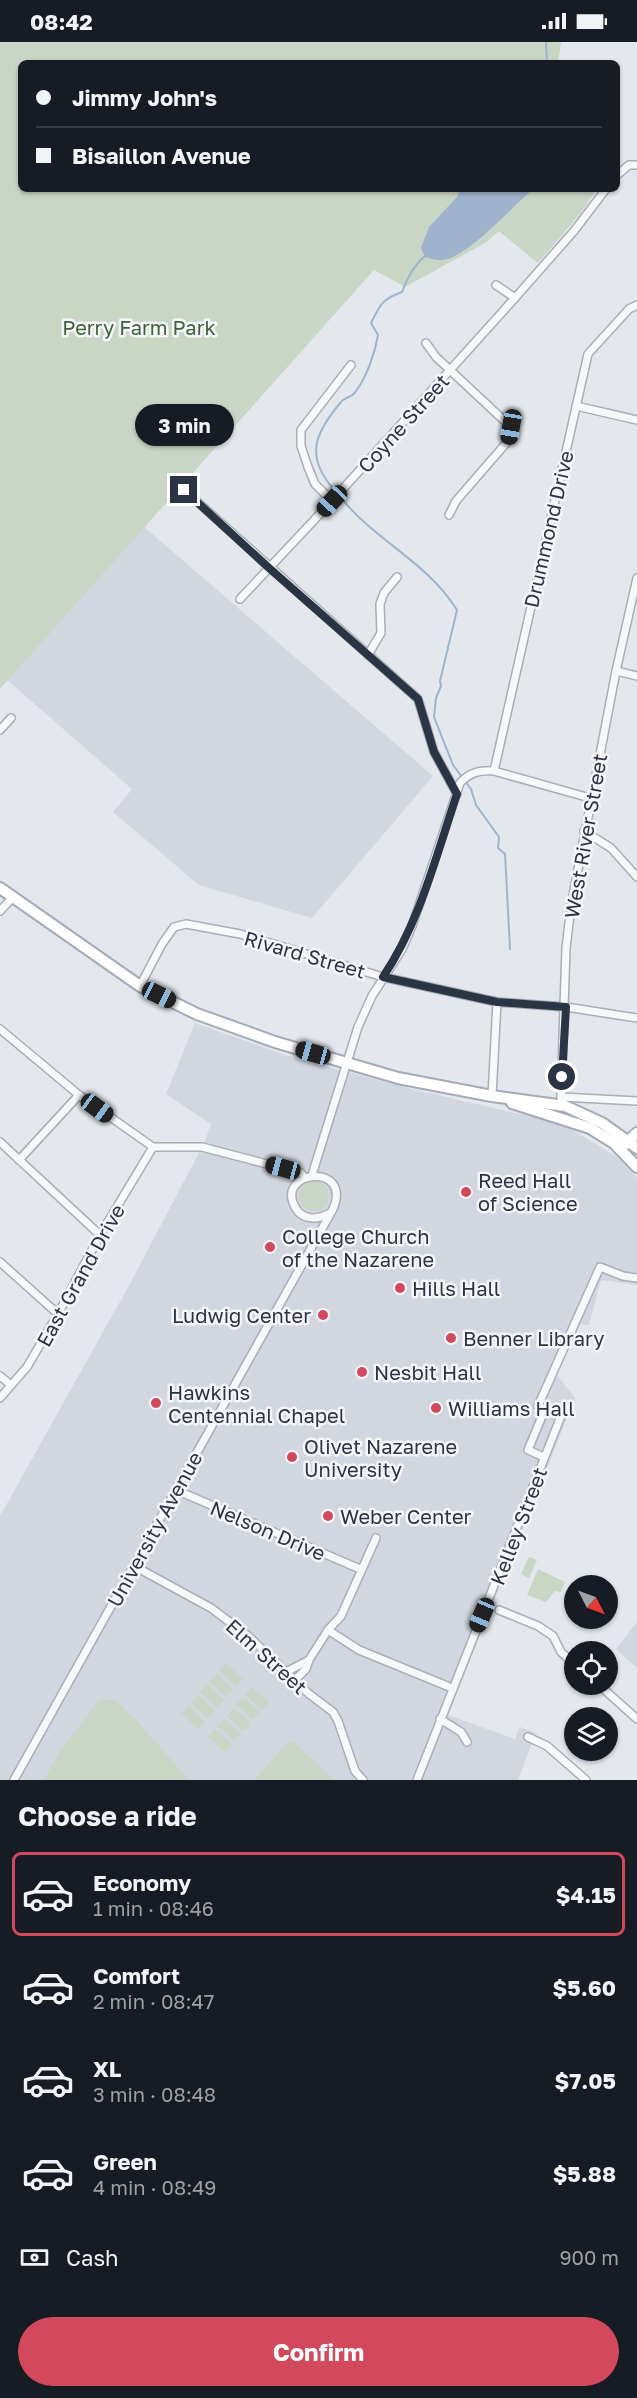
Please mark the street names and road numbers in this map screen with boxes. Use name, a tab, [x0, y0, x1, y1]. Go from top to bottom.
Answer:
street label: Coyne Street	[352, 369, 454, 477]
street label: Drummond Drive	[518, 448, 578, 610]
street label: West River Street	[559, 752, 611, 920]
street label: Rivard Street	[242, 925, 368, 983]
street label: East Grand Drive	[31, 1200, 129, 1350]
street label: University Avenue	[101, 1447, 207, 1611]
street label: Kelley Street	[485, 1464, 551, 1588]
street label: Nelson Drive	[207, 1495, 329, 1565]
street label: Elm Street	[222, 1613, 312, 1699]

